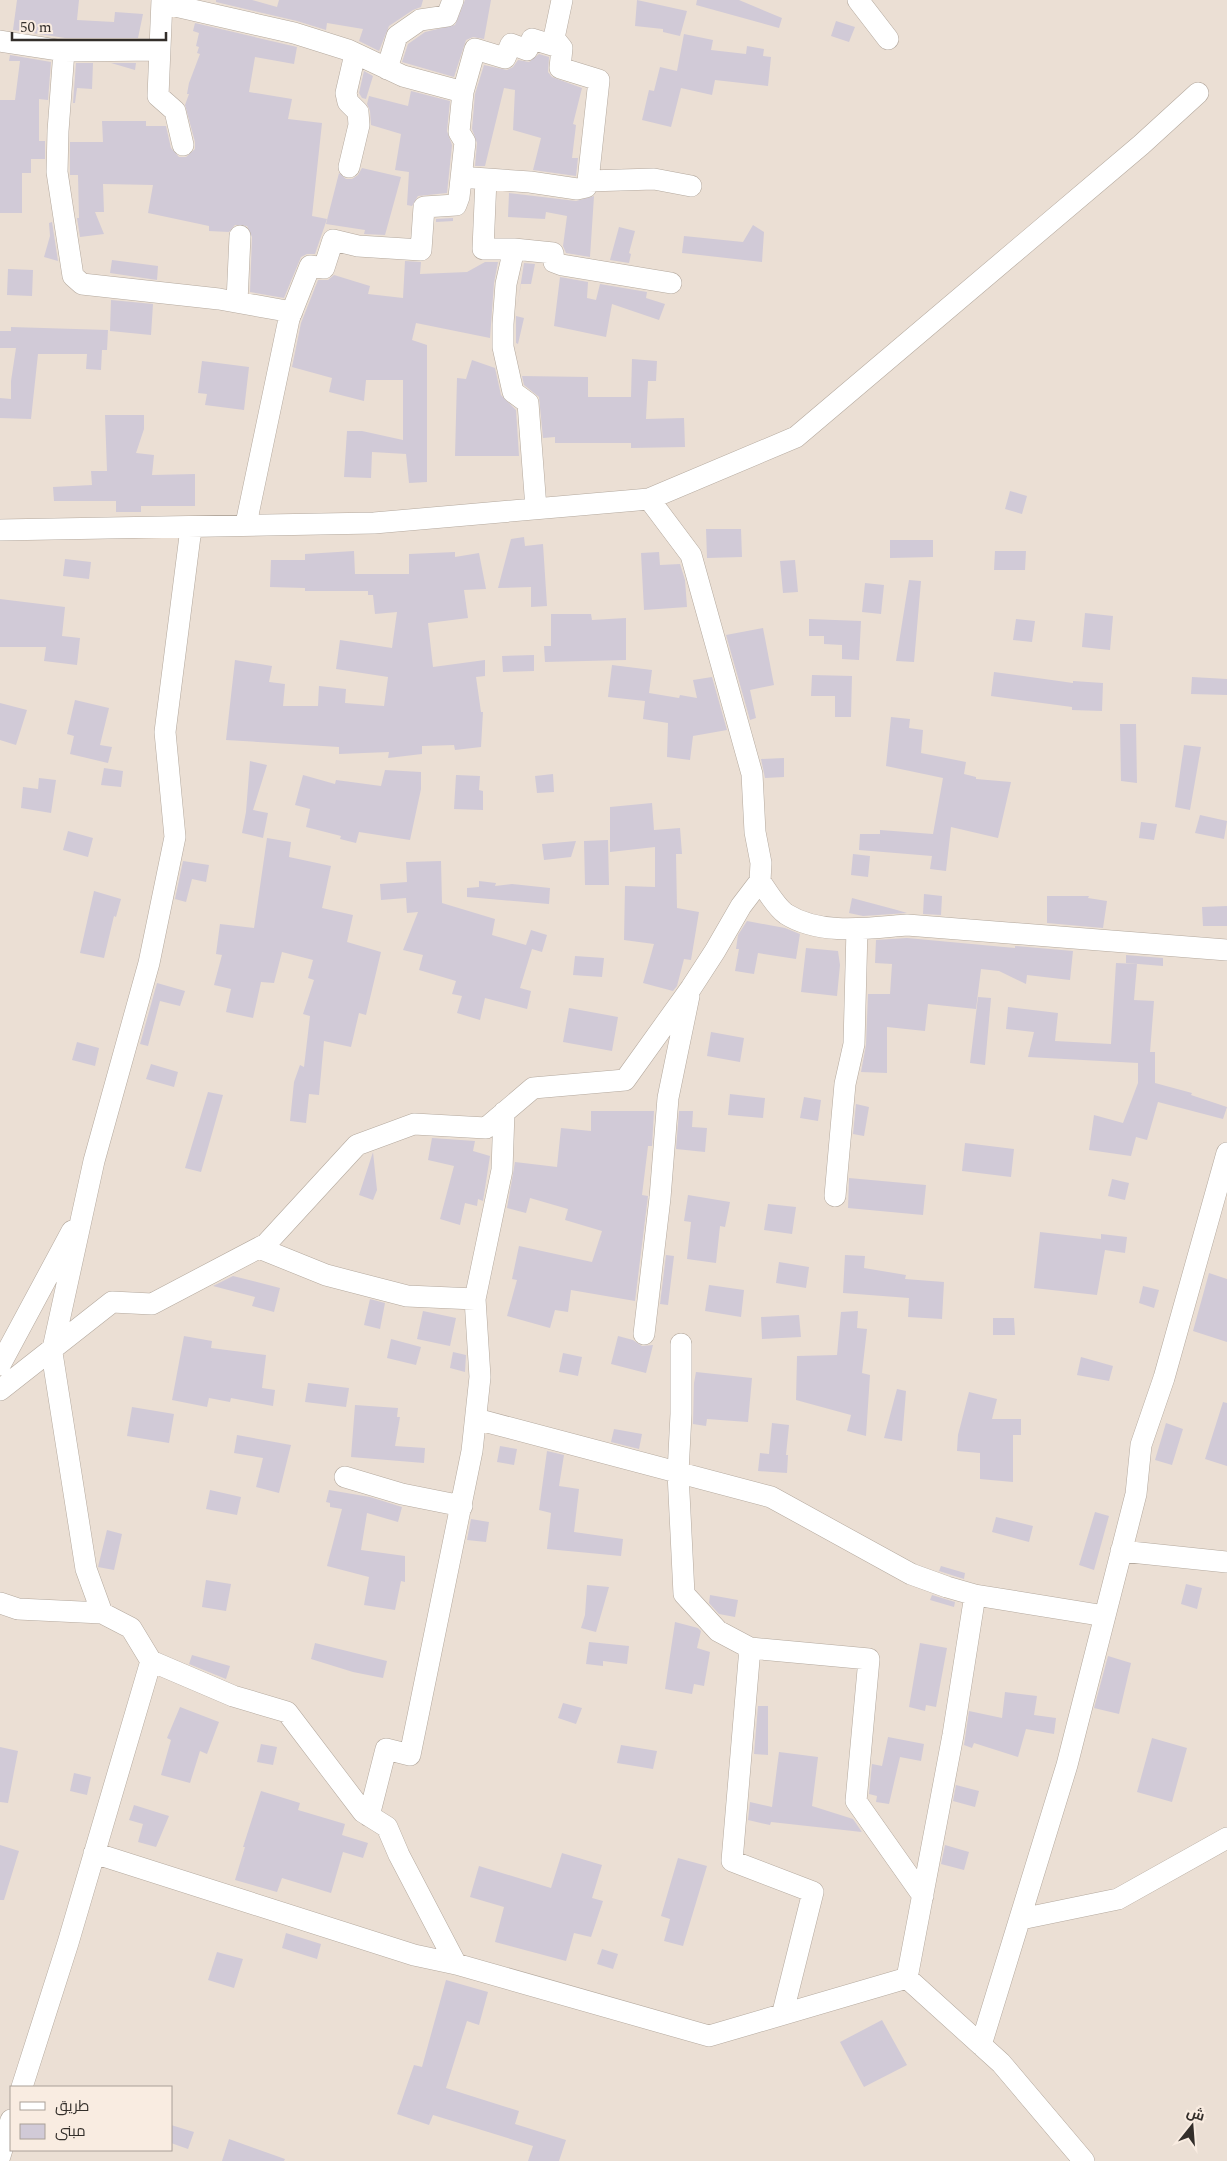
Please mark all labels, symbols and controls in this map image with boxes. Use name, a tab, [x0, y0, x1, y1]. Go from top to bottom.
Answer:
scale bar	[12, 10, 166, 42]
text: 50 m	[20, 16, 52, 39]
legend	[10, 2086, 172, 2151]
text: طريق	[55, 2095, 89, 2118]
north arrow	[1167, 2101, 1217, 2151]
text: ش	[1184, 2101, 1207, 2127]
text: مبنى	[55, 2120, 86, 2143]

